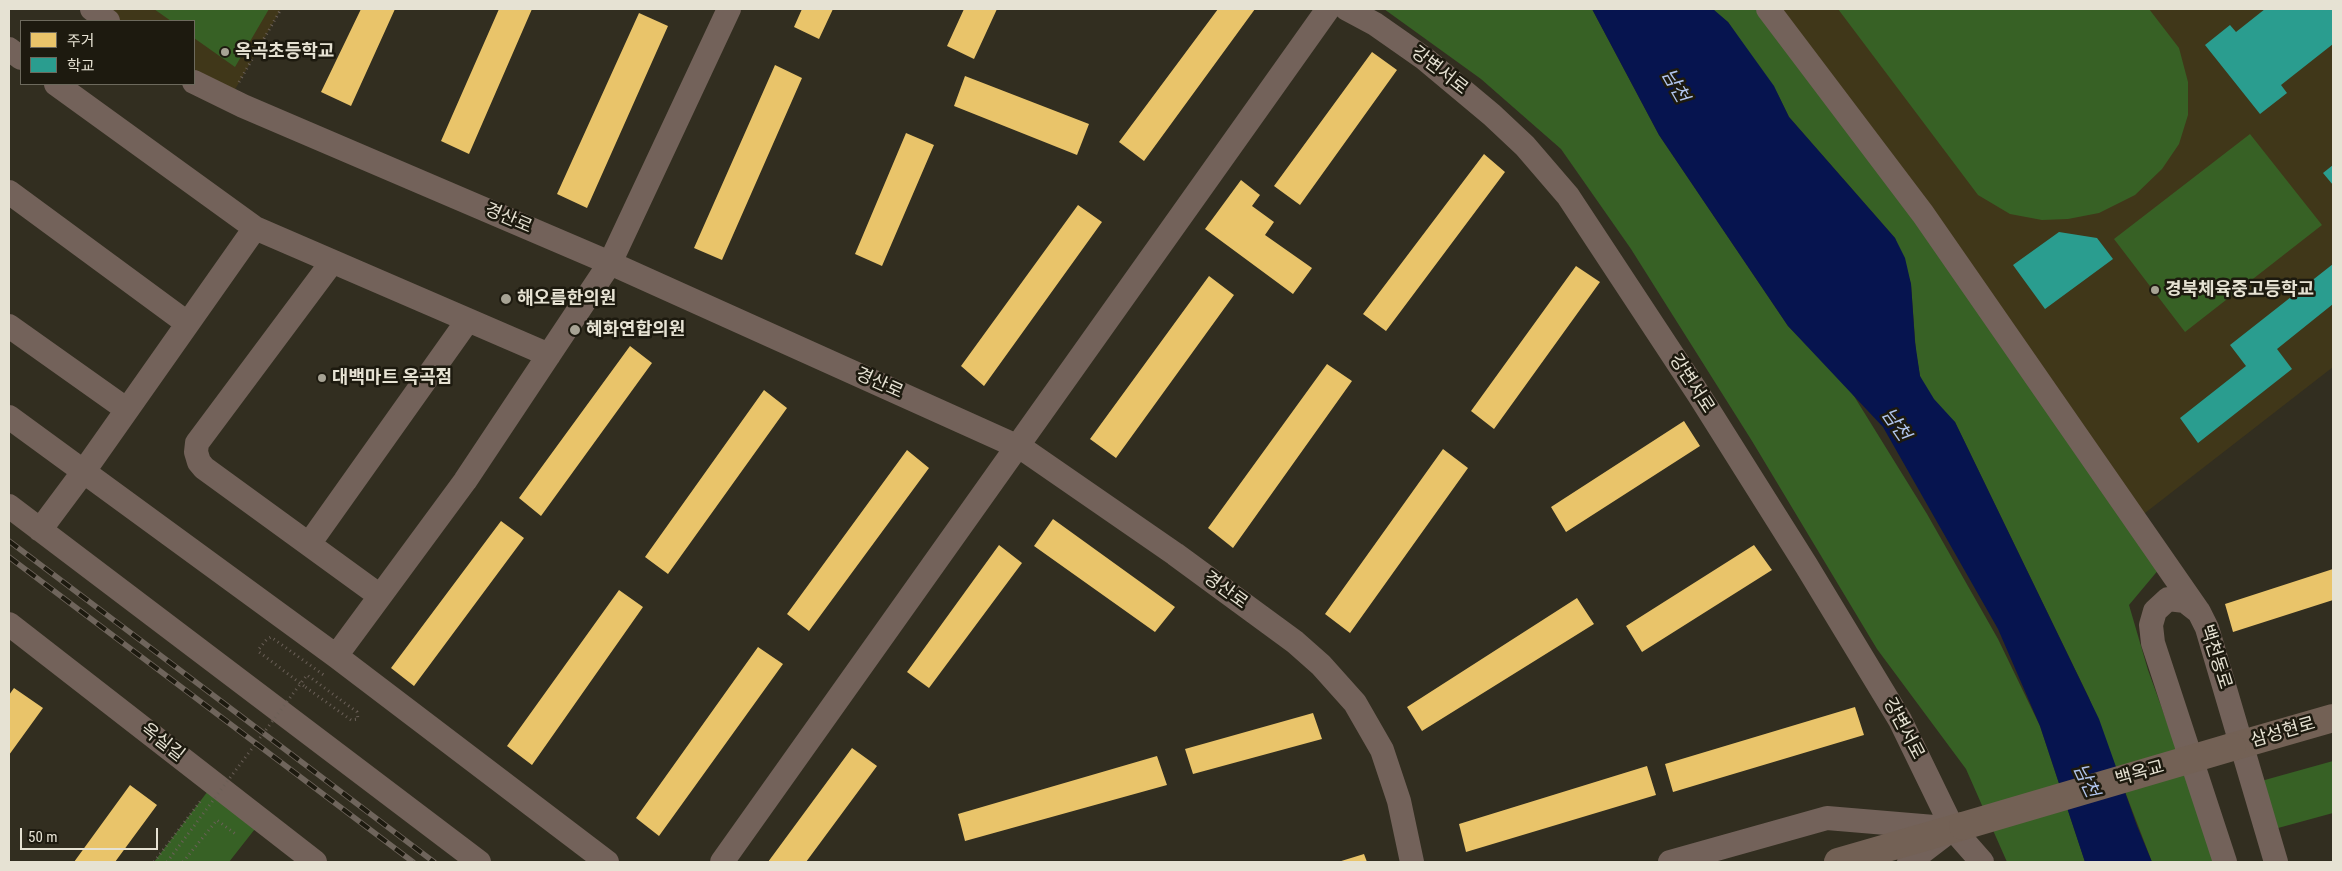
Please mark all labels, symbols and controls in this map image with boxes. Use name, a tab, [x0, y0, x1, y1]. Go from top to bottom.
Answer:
legend	[20, 20, 195, 85]
text: 주거	[67, 32, 95, 50]
place label: 옥곡초등학교	[235, 41, 334, 63]
street label: 강변서로	[1406, 42, 1472, 100]
marker: 옥곡초등학교	[219, 46, 231, 58]
text: 학교	[67, 57, 95, 75]
water label: 남천	[1655, 65, 1693, 107]
street label: 경산로	[481, 199, 535, 239]
place label: 경북체육중고등학교	[2165, 279, 2314, 301]
marker: 경북체육중고등학교	[2149, 284, 2161, 296]
place label: 해오름한의원	[517, 288, 616, 310]
marker: 해오름한의원	[499, 292, 513, 306]
place label: 혜화연합의원	[586, 319, 685, 341]
marker: 혜화연합의원	[568, 323, 582, 337]
street label: 강변서로	[1664, 350, 1718, 418]
street label: 경산로	[852, 364, 906, 404]
place label: 대백마트 옥곡점	[332, 367, 452, 389]
marker: 대백마트 옥곡점	[316, 372, 328, 384]
water label: 남천	[1876, 404, 1914, 446]
street label: 경산로	[1199, 568, 1251, 614]
street label: 백천동로	[2194, 622, 2236, 692]
street label: 강변서로	[1878, 695, 1928, 763]
street label: 삼성현로	[2248, 713, 2318, 753]
street label: 옥실길	[136, 719, 188, 767]
street label: 백옥교	[2113, 757, 2167, 791]
water label: 남천	[2067, 760, 2103, 802]
scale bar	[22, 818, 160, 850]
text: 50 m	[28, 828, 58, 846]

